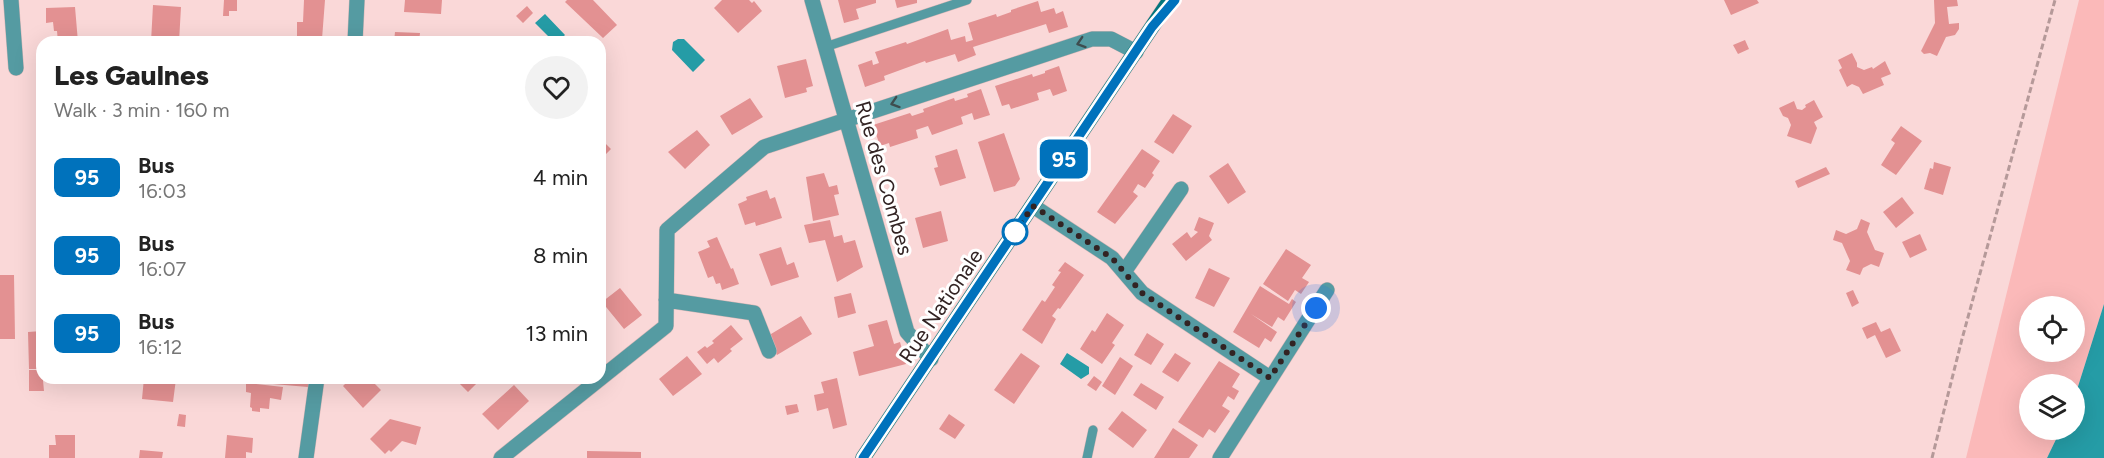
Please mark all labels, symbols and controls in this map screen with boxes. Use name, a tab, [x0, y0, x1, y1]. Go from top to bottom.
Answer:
one-way arrow	[1076, 36, 1087, 48]
button: heart	[525, 56, 588, 119]
text: Les Gaulnes	[54, 58, 209, 92]
one-way arrow	[890, 96, 901, 108]
text: Walk · 3 min · 160 m	[54, 98, 230, 122]
street label: Rue des Combes	[851, 98, 918, 258]
line badge: 95	[1037, 140, 1091, 178]
text: 95	[1052, 147, 1076, 172]
text: Bus	[138, 152, 174, 179]
text: 4 min	[533, 164, 588, 191]
text: 95	[75, 165, 99, 190]
text: 16:03	[138, 179, 186, 203]
unlabelled marker	[1002, 219, 1028, 245]
text: Bus	[138, 230, 174, 257]
text: 8 min	[533, 242, 588, 269]
text: 95	[75, 243, 99, 268]
street label: Rue Nationale	[893, 244, 988, 367]
text: 16:07	[138, 257, 186, 281]
your location	[1301, 293, 1331, 323]
map controls	[2019, 296, 2085, 440]
button: locate	[2019, 296, 2085, 362]
text: Bus	[138, 308, 174, 335]
text: 13 min	[525, 320, 588, 347]
text: 95	[75, 321, 99, 346]
text: 16:12	[138, 335, 182, 359]
button: layers	[2019, 374, 2085, 440]

